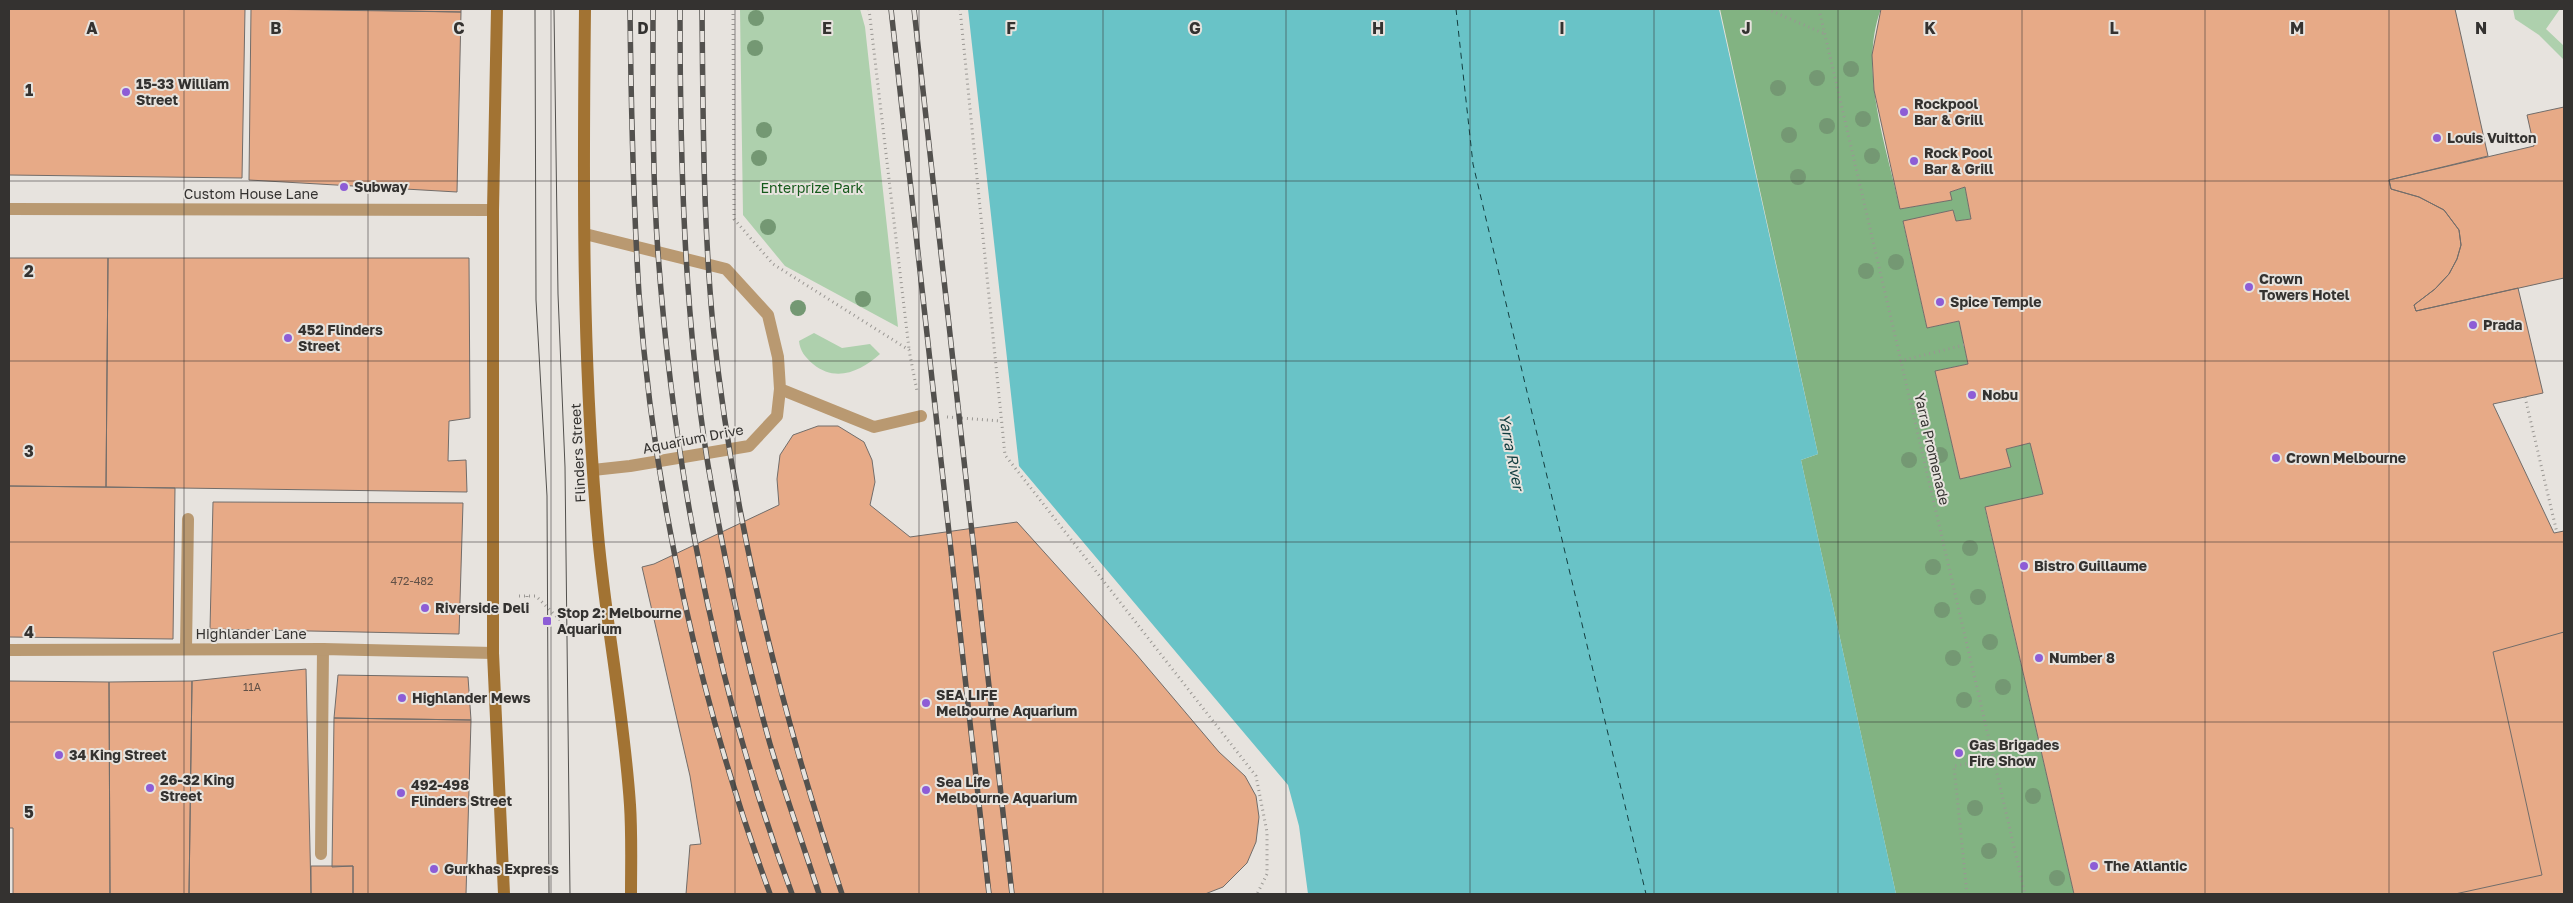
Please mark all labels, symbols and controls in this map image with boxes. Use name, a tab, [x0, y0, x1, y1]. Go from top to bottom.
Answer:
text: A	[86, 18, 98, 38]
text: B	[270, 18, 282, 38]
text: C	[453, 18, 465, 38]
text: D	[637, 18, 649, 38]
text: E	[822, 18, 832, 38]
text: F	[1006, 18, 1016, 38]
text: G	[1189, 18, 1201, 38]
text: H	[1372, 18, 1384, 38]
text: I	[1559, 18, 1565, 38]
text: J	[1741, 18, 1751, 38]
text: K	[1924, 18, 1936, 38]
text: L	[2109, 18, 2119, 38]
text: M	[2290, 18, 2304, 38]
text: N	[2475, 18, 2487, 38]
place label: 15-33 William Street	[136, 75, 229, 108]
text: 1	[25, 80, 33, 100]
marker: 15-33 William Street	[120, 86, 132, 98]
place label: Rockpool Bar & Grill	[1914, 95, 1984, 128]
marker: Rockpool Bar & Grill	[1898, 106, 1910, 118]
place label: Louis Vuitton	[2447, 129, 2536, 146]
marker: Louis Vuitton	[2431, 132, 2443, 144]
place label: Rock Pool Bar & Grill	[1924, 144, 1994, 177]
marker: Rock Pool Bar & Grill	[1908, 155, 1920, 167]
place label: Subway	[354, 178, 408, 195]
park label: Enterprize Park	[760, 179, 864, 196]
marker: Subway	[338, 181, 350, 193]
street label: Custom House Lane	[184, 185, 318, 202]
text: 2	[24, 261, 34, 281]
place label: Crown Towers Hotel	[2259, 270, 2350, 303]
marker: Crown Towers Hotel	[2243, 281, 2255, 293]
place label: Spice Temple	[1950, 293, 2042, 310]
marker: Spice Temple	[1934, 296, 1946, 308]
place label: Prada	[2483, 316, 2523, 333]
marker: Prada	[2467, 319, 2479, 331]
place label: 452 Flinders Street	[298, 321, 383, 354]
marker: 452 Flinders Street	[282, 332, 294, 344]
place label: Nobu	[1982, 386, 2018, 403]
marker: Nobu	[1966, 389, 1978, 401]
street label: Yarra Promenade	[1911, 391, 1954, 507]
street label: Flinders Street	[566, 403, 589, 503]
water label: Yarra River	[1496, 412, 1529, 494]
street label: Aquarium Drive	[641, 420, 745, 457]
text: 3	[24, 441, 34, 461]
place label: Crown Melbourne	[2286, 449, 2406, 466]
marker: Crown Melbourne	[2270, 452, 2282, 464]
place label: Bistro Guillaume	[2034, 557, 2147, 574]
marker: Bistro Guillaume	[2018, 560, 2030, 572]
house number: 472-482	[391, 574, 433, 587]
place label: Riverside Deli	[435, 599, 529, 616]
marker: Riverside Deli	[419, 602, 431, 614]
place label: Stop 2: Melbourne Aquarium	[557, 604, 682, 637]
marker: Stop 2: Melbourne Aquarium	[541, 615, 553, 627]
text: 4	[24, 622, 34, 642]
street label: Highlander Lane	[195, 625, 307, 642]
place label: Number 8	[2049, 649, 2115, 666]
marker: Number 8	[2033, 652, 2045, 664]
house number: 11A	[243, 680, 262, 693]
place label: SEA LIFE Melbourne Aquarium	[936, 686, 1077, 719]
place label: Highlander Mews	[412, 689, 531, 706]
marker: Highlander Mews	[396, 692, 408, 704]
marker: SEA LIFE Melbourne Aquarium	[920, 697, 932, 709]
place label: Gas Brigades Fire Show	[1969, 736, 2060, 769]
place label: 34 King Street	[69, 746, 167, 763]
marker: Gas Brigades Fire Show	[1953, 747, 1965, 759]
marker: 34 King Street	[53, 749, 65, 761]
place label: 26-32 King Street	[160, 771, 234, 804]
place label: Sea Life Melbourne Aquarium	[936, 773, 1077, 806]
place label: 492-498 Flinders Street	[411, 776, 513, 809]
marker: 26-32 King Street	[144, 782, 156, 794]
marker: Sea Life Melbourne Aquarium	[920, 784, 932, 796]
marker: 492-498 Flinders Street	[395, 787, 407, 799]
text: 5	[24, 802, 34, 822]
place label: The Atlantic	[2104, 857, 2187, 874]
place label: Gurkhas Express	[444, 860, 559, 877]
marker: The Atlantic	[2088, 860, 2100, 872]
marker: Gurkhas Express	[428, 863, 440, 875]

